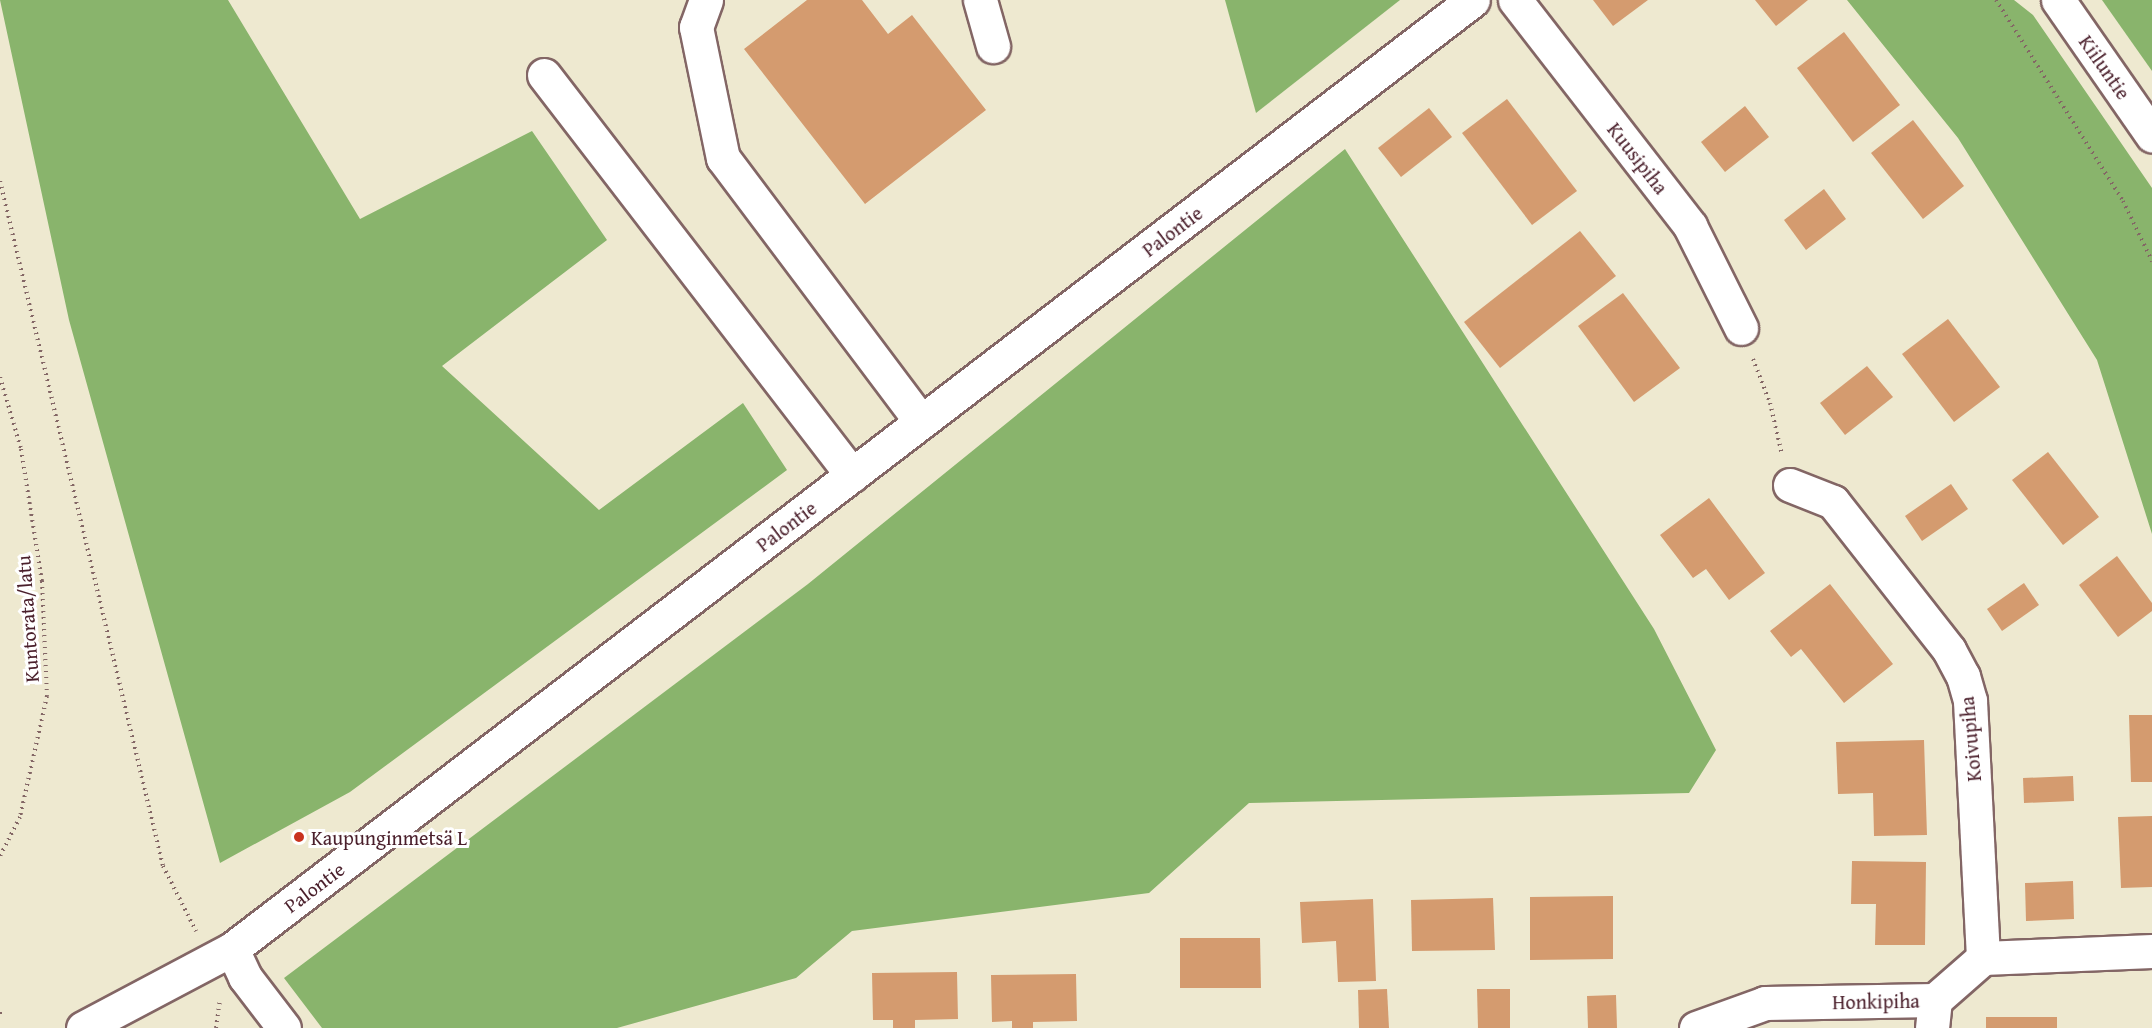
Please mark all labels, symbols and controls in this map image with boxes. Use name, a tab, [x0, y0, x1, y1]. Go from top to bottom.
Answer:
street label: Kiiluntie	[2074, 30, 2136, 104]
street label: Kuusipiha	[1603, 117, 1673, 199]
street label: Palontie	[1137, 201, 1207, 261]
street label: Palontie	[751, 496, 821, 556]
street label: Kuntorata/latu	[11, 555, 43, 683]
street label: Koivupiha	[1954, 695, 1986, 783]
place label: Kaupunginmetsä L	[311, 825, 467, 849]
marker: Kaupunginmetsä L	[292, 830, 306, 844]
street label: Palontie	[279, 857, 349, 917]
street label: Honkipiha	[1832, 988, 1920, 1014]

